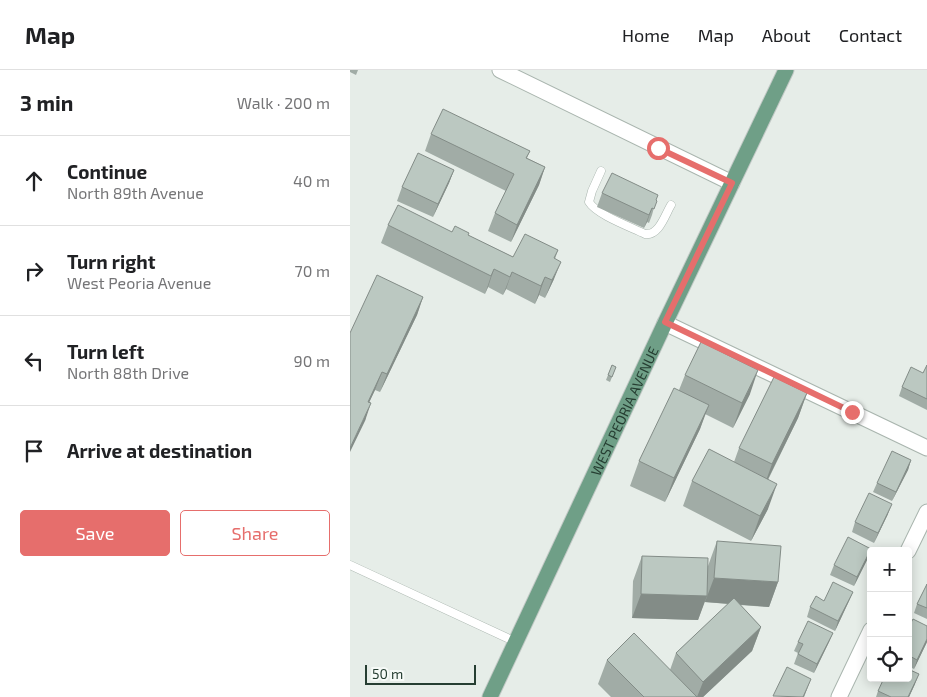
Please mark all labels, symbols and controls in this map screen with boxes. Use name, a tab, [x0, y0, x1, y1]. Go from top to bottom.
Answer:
text: Map	[25, 20, 75, 49]
text: Home	[622, 24, 670, 46]
text: Map	[698, 24, 734, 46]
text: About	[762, 24, 811, 46]
text: Contact	[839, 24, 902, 46]
text: 3 min	[20, 90, 73, 115]
text: Walk · 200 m	[237, 93, 330, 112]
route start	[647, 137, 670, 160]
text: Continue	[67, 160, 147, 183]
icon: ahead	[20, 167, 48, 195]
text: 40 m	[293, 171, 330, 190]
text: North 89th Avenue	[67, 183, 204, 202]
text: Turn right	[67, 250, 155, 273]
icon: right	[20, 257, 48, 285]
text: 70 m	[295, 261, 330, 280]
text: West Peoria Avenue	[67, 273, 211, 292]
text: Turn left	[67, 340, 144, 363]
street label: WEST PEORIA AVENUE	[586, 343, 661, 478]
icon: left	[20, 347, 48, 375]
text: 90 m	[294, 351, 330, 370]
text: North 88th Drive	[67, 363, 189, 382]
route end	[841, 401, 864, 424]
icon: arrive	[20, 437, 48, 465]
text: Arrive at destination	[67, 439, 252, 462]
button: Save	[20, 510, 170, 556]
button: Share	[180, 510, 330, 556]
map controls	[867, 547, 912, 682]
button: +	[867, 547, 912, 592]
button: −	[867, 592, 912, 637]
button: locate	[867, 637, 912, 682]
scale bar	[365, 662, 476, 685]
text: 50 m	[372, 665, 403, 682]

